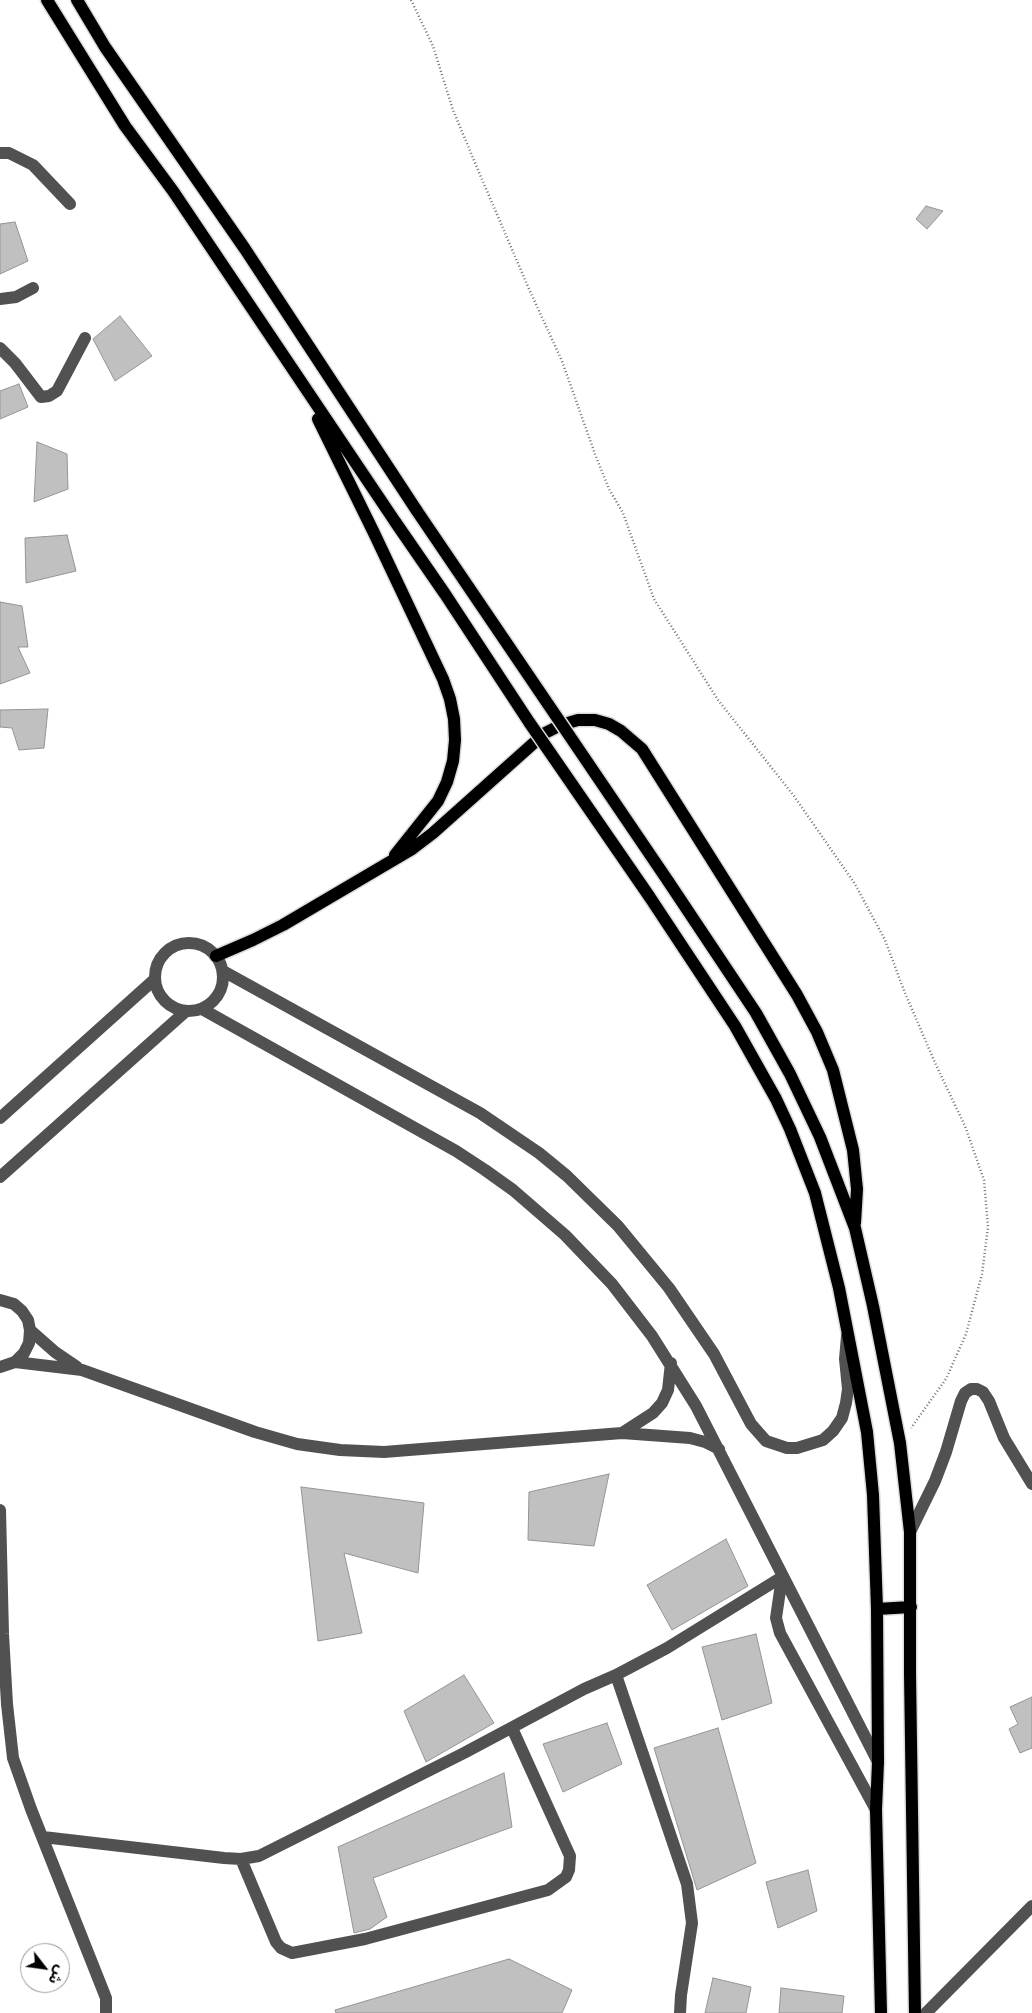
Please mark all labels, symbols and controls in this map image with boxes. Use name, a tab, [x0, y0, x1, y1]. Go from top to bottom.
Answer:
north arrow	[20, 1943, 70, 1993]
text: ش	[44, 1962, 71, 1988]

